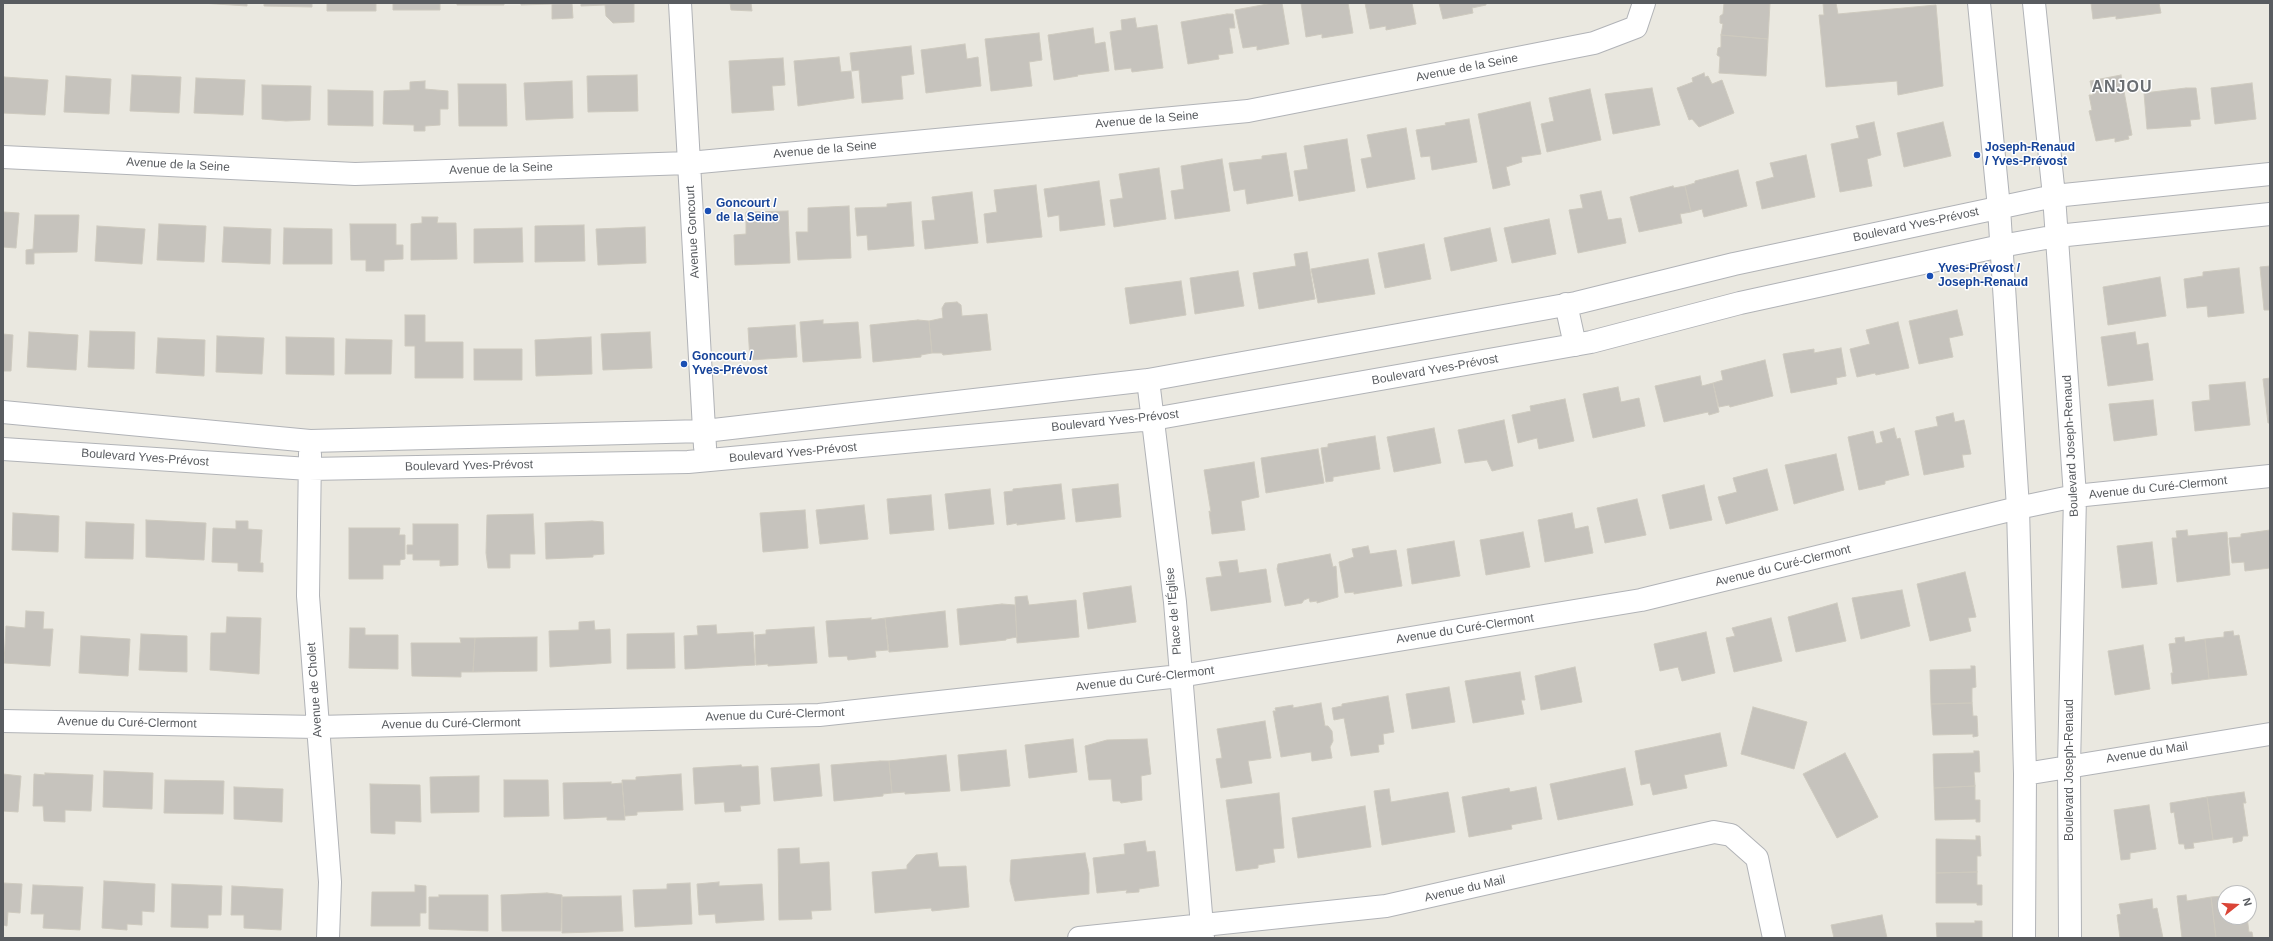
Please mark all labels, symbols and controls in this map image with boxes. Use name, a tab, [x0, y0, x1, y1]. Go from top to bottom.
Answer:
street label: Avenue de la Seine	[1415, 51, 1519, 85]
district label: ANJOU	[2091, 78, 2153, 98]
street label: Avenue de la Seine	[1095, 108, 1199, 132]
street label: Avenue de la Seine	[773, 138, 877, 162]
place label: Joseph-Renaud / Yves-Prévost	[1985, 141, 2075, 169]
marker: Joseph-Renaud / Yves-Prévost	[1972, 150, 1982, 160]
street label: Avenue de la Seine	[126, 155, 230, 175]
street label: Avenue de la Seine	[449, 160, 553, 178]
street label: Avenue Goncourt	[683, 185, 703, 279]
place label: Goncourt / de la Seine	[716, 197, 779, 225]
street label: Boulevard Yves-Prévost	[1852, 205, 1980, 245]
marker: Goncourt / de la Seine	[703, 206, 713, 216]
place label: Yves-Prévost / Joseph-Renaud	[1938, 262, 2028, 290]
marker: Yves-Prévost / Joseph-Renaud	[1925, 271, 1935, 281]
place label: Goncourt / Yves-Prévost	[692, 350, 767, 378]
street label: Boulevard Yves-Prévost	[1371, 352, 1499, 388]
marker: Goncourt / Yves-Prévost	[679, 359, 689, 369]
street label: Boulevard Joseph-Renaud	[2060, 375, 2082, 517]
street label: Boulevard Yves-Prévost	[1051, 407, 1179, 435]
street label: Boulevard Yves-Prévost	[729, 440, 857, 466]
street label: Boulevard Yves-Prévost	[81, 446, 209, 470]
street label: Boulevard Yves-Prévost	[405, 458, 533, 474]
street label: Avenue du Curé-Clermont	[2088, 474, 2228, 502]
street label: Avenue du Curé-Clermont	[1714, 542, 1852, 590]
street label: Place de l'Église	[1163, 567, 1185, 655]
street label: Avenue du Curé-Clermont	[1395, 611, 1535, 647]
street label: Avenue de Cholet	[304, 642, 326, 738]
street label: Avenue du Curé-Clermont	[1075, 663, 1215, 695]
street label: Boulevard Joseph-Renaud	[2063, 699, 2077, 841]
street label: Avenue du Curé-Clermont	[705, 705, 845, 725]
street label: Avenue du Curé-Clermont	[57, 715, 197, 731]
street label: Avenue du Curé-Clermont	[381, 716, 521, 732]
street label: Avenue du Mail	[2105, 739, 2189, 767]
street label: Avenue du Mail	[1423, 873, 1507, 905]
north arrow	[2217, 885, 2257, 925]
text: N	[2241, 896, 2254, 907]

